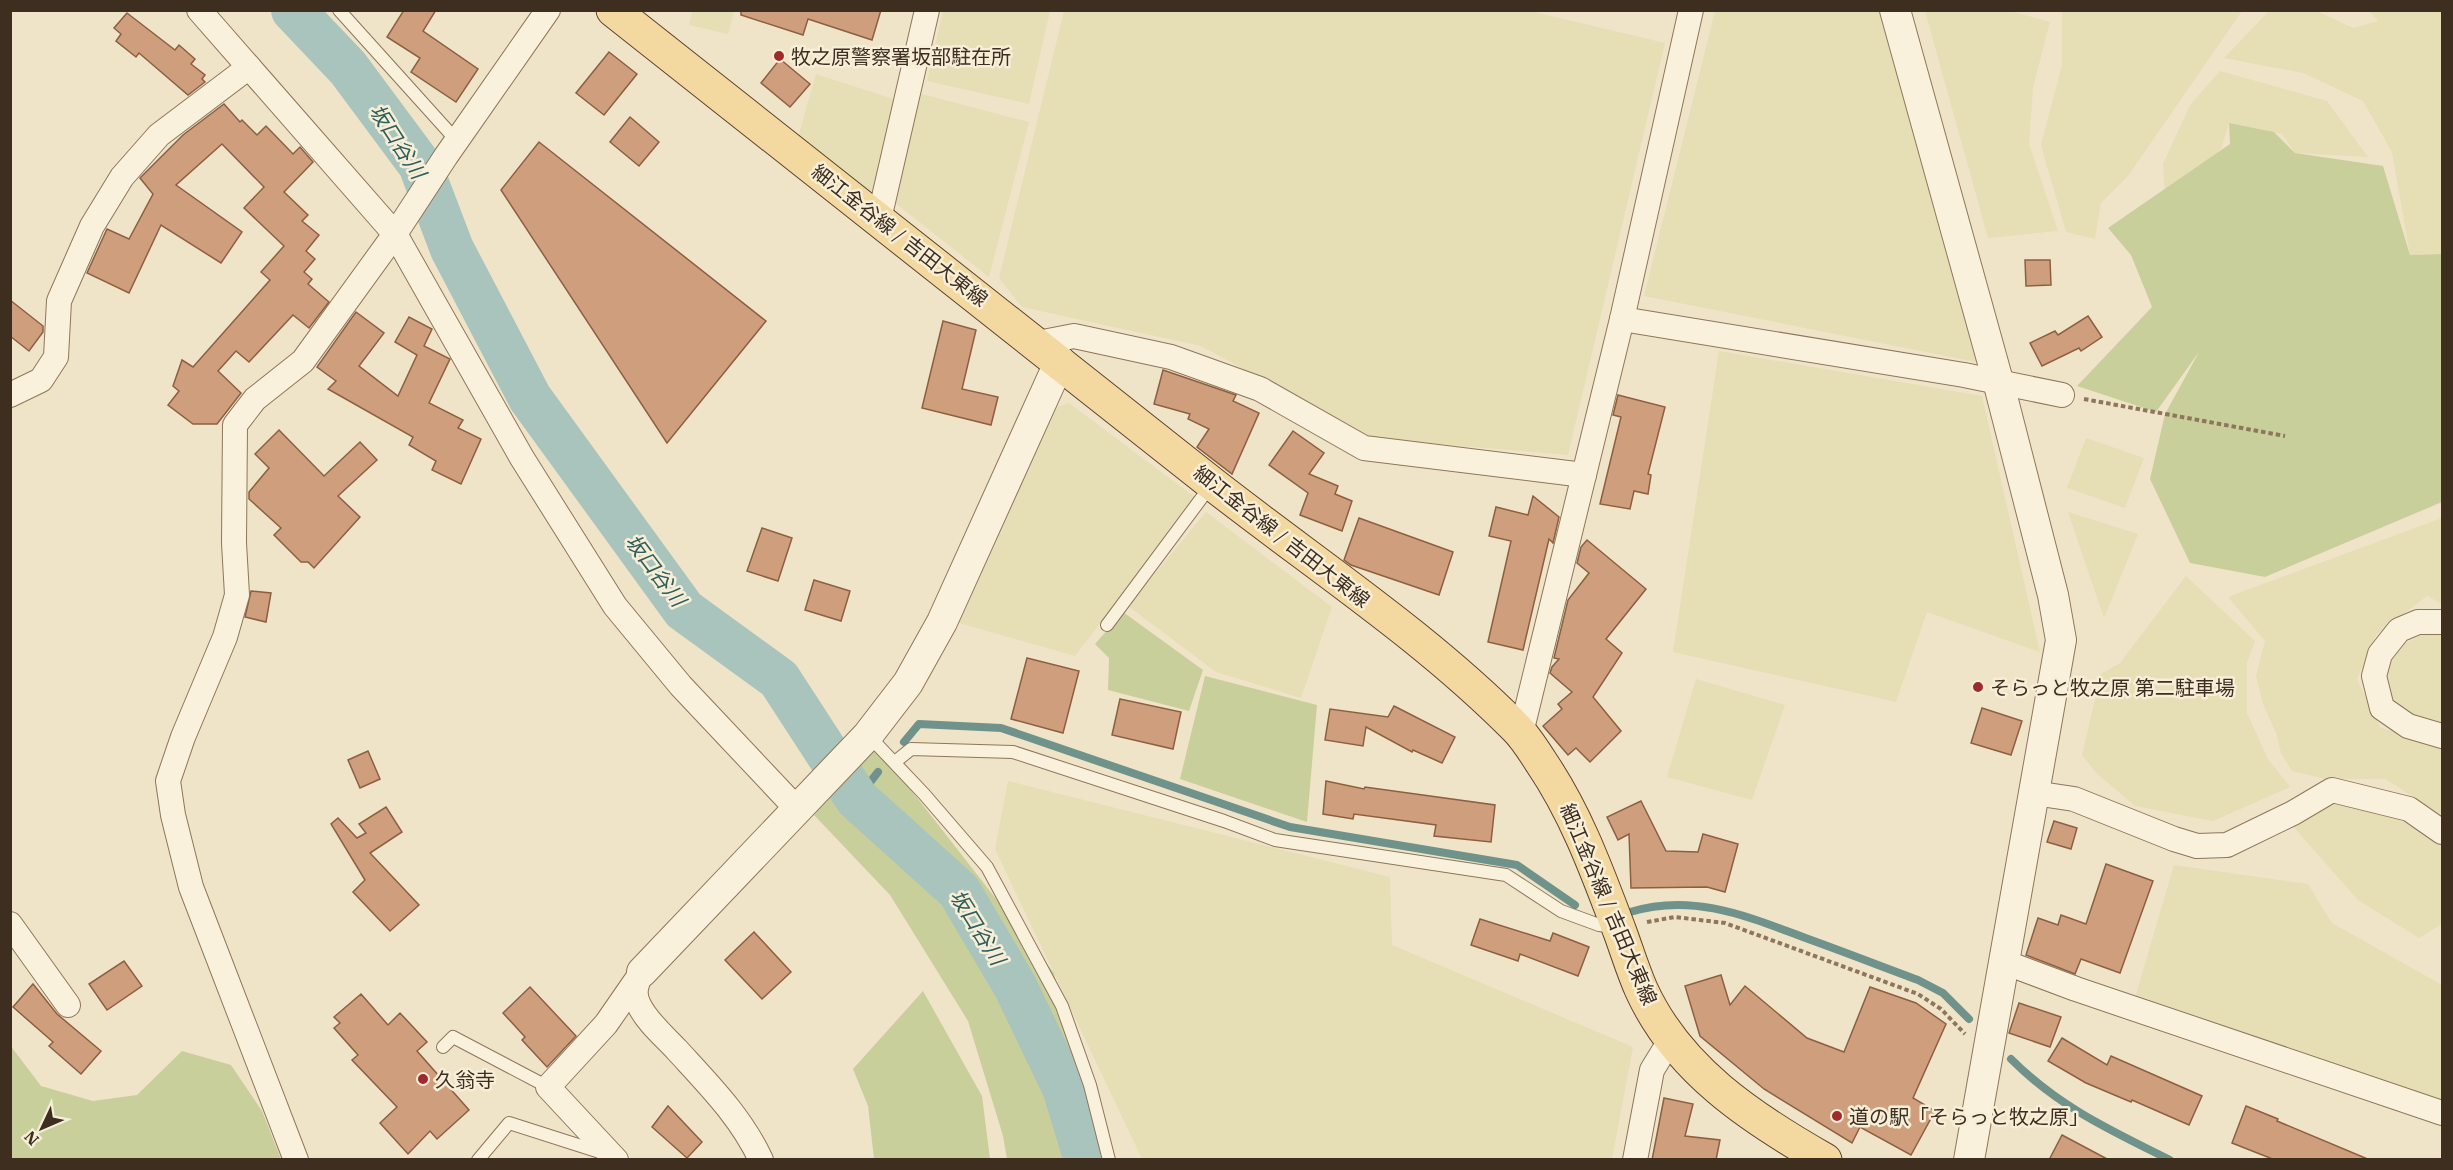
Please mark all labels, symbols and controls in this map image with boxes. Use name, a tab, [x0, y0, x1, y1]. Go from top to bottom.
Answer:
place label: 牧之原警察署坂部駐在所	[791, 43, 1011, 70]
marker: 牧之原警察署坂部駐在所	[772, 49, 786, 63]
water label: 坂口谷川	[363, 98, 434, 186]
street label: 細江金谷線 / 吉田大東線	[806, 158, 994, 312]
street label: 細江金谷線 / 吉田大東線	[1188, 459, 1376, 613]
water label: 坂口谷川	[620, 528, 694, 614]
place label: そらっと牧之原 第二駐車場	[1990, 674, 2235, 701]
marker: そらっと牧之原 第二駐車場	[1971, 680, 1985, 694]
street label: 細江金谷線 / 吉田大東線	[1554, 799, 1664, 1009]
water label: 坂口谷川	[944, 884, 1013, 972]
place label: 久翁寺	[435, 1066, 495, 1093]
marker: 久翁寺	[416, 1072, 430, 1086]
north arrow	[12, 1098, 72, 1158]
place label: 道の駅「そらっと牧之原」	[1849, 1103, 2089, 1130]
marker: 道の駅「そらっと牧之原」	[1830, 1109, 1844, 1123]
text: N	[20, 1127, 43, 1150]

